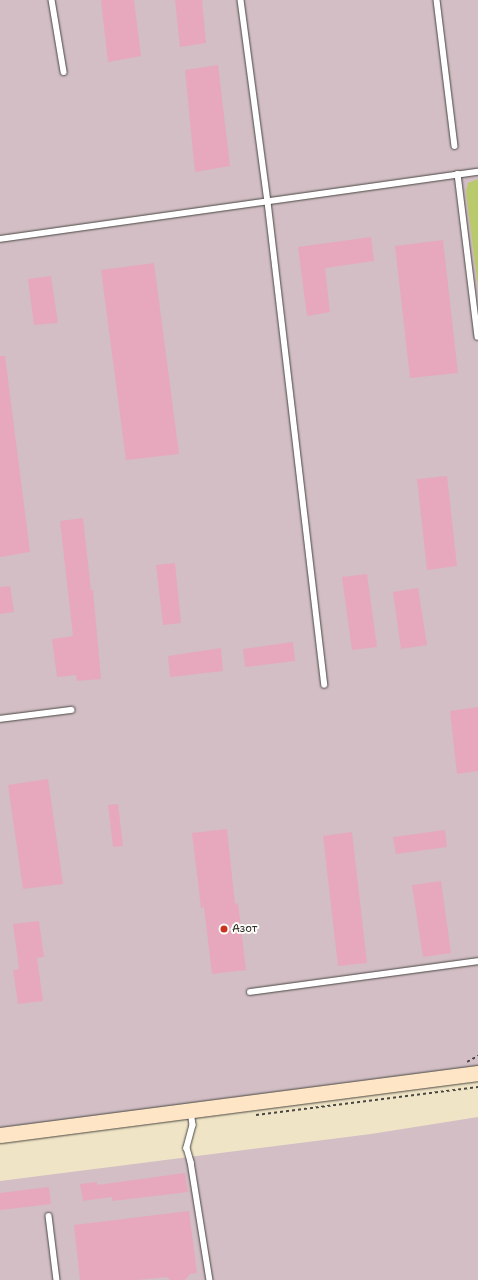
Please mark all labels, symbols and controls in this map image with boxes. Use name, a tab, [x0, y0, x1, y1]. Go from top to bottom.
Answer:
place label: Азот	[232, 922, 257, 936]
marker: Азот	[219, 924, 229, 934]

